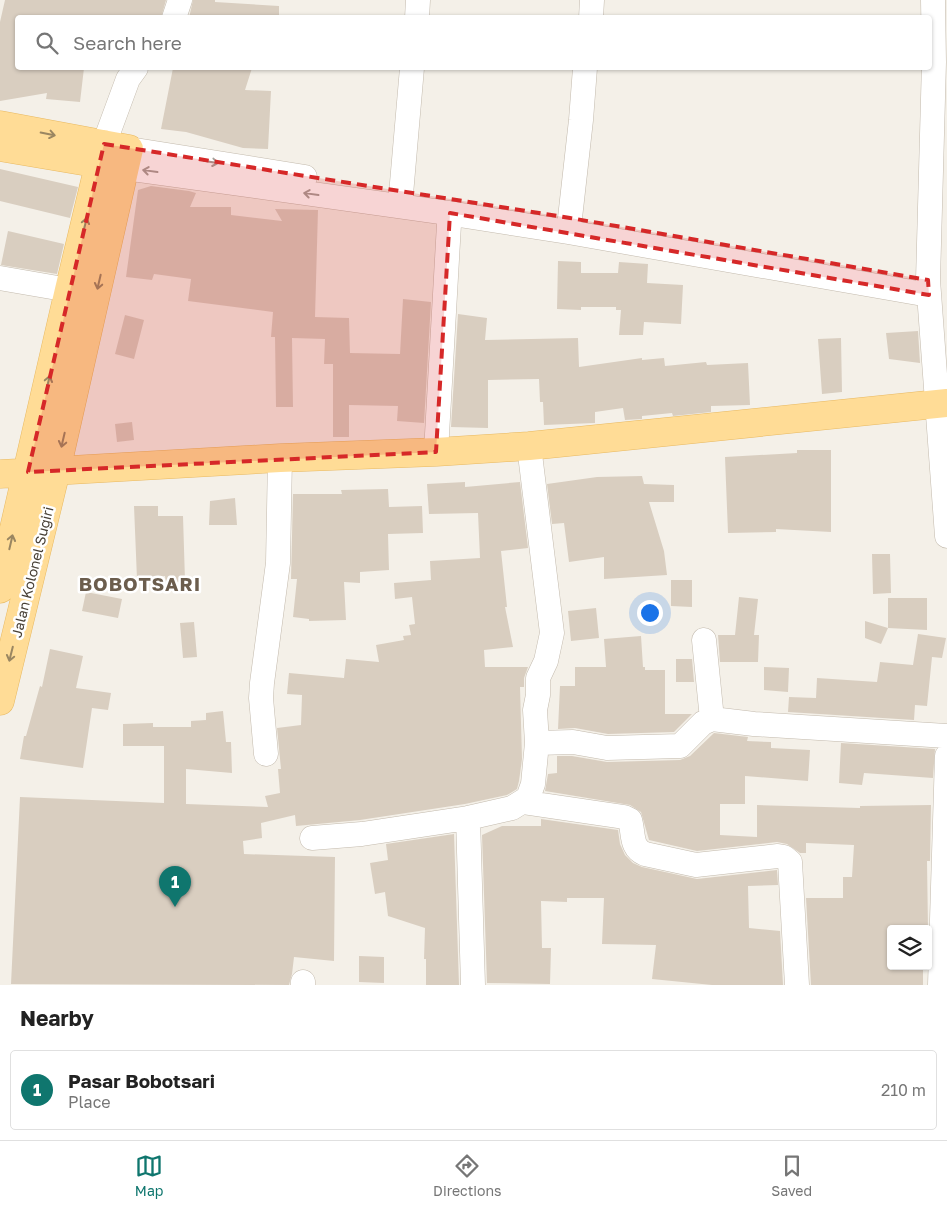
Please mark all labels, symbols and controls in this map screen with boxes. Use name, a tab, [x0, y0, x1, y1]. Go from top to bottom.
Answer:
search box	[15, 15, 932, 70]
icon: search	[33, 29, 61, 57]
text: Search here	[73, 31, 182, 54]
one-way arrow	[40, 129, 56, 139]
one-way arrow	[203, 157, 219, 167]
one-way arrow	[143, 166, 159, 176]
one-way arrow	[303, 189, 319, 199]
one-way arrow	[81, 218, 90, 234]
one-way arrow	[94, 273, 103, 289]
one-way arrow	[44, 376, 53, 392]
one-way arrow	[58, 432, 67, 448]
street label: Jalan Kolonel Sugiri	[7, 505, 57, 639]
one-way arrow	[7, 534, 16, 550]
district label: BOBOTSARI	[79, 572, 201, 595]
your location	[637, 600, 663, 626]
one-way arrow	[6, 646, 16, 662]
pin: 1	[159, 866, 191, 907]
map controls	[887, 925, 932, 970]
button: layers	[887, 925, 932, 970]
text: Nearby	[20, 1005, 94, 1031]
text: Pasar Bobotsari	[68, 1069, 215, 1092]
text: 1	[33, 1080, 41, 1100]
text: 210 m	[881, 1080, 926, 1100]
text: Place	[68, 1092, 111, 1112]
tab: Map	[135, 1152, 163, 1199]
tab: Directions	[433, 1152, 502, 1199]
tab: Saved	[771, 1152, 812, 1199]

